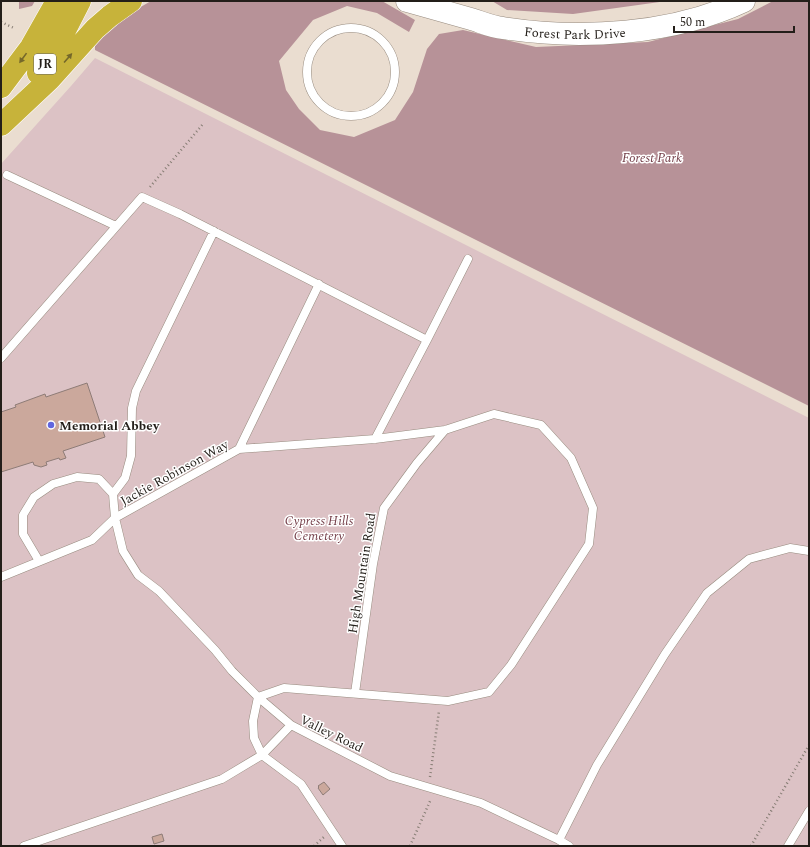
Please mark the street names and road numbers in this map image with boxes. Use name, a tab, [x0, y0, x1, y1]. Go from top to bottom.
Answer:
street label: Forest Park Drive	[523, 22, 627, 45]
road number: JR	[34, 54, 56, 74]
street label: Jackie Robinson Way	[117, 434, 233, 511]
street label: High Mountain Road	[343, 511, 381, 635]
street label: Valley Road	[297, 710, 367, 758]

